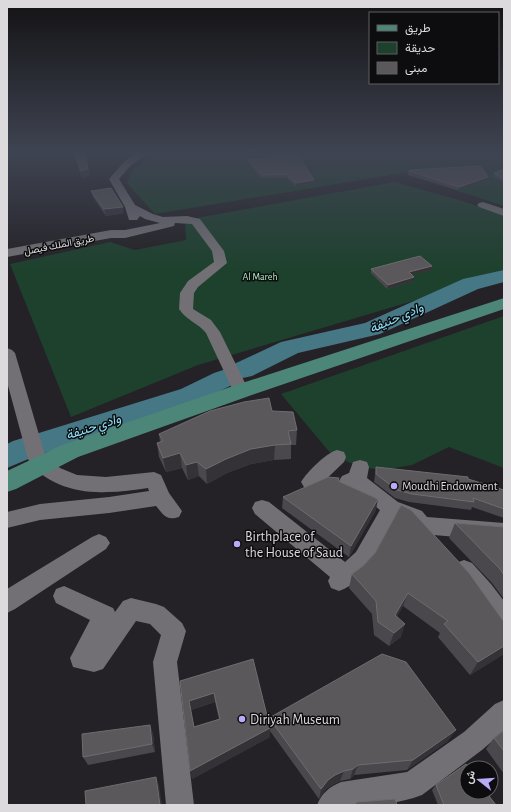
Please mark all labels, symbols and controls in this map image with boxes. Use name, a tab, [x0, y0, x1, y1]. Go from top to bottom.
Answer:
legend	[369, 12, 499, 84]
text: طريق	[405, 22, 431, 36]
text: حديقة	[405, 42, 435, 55]
text: مبنى	[405, 62, 427, 76]
street label: طريق الملك فيصل	[23, 233, 96, 258]
park label: Al Mareh	[242, 272, 278, 282]
water label: وادي حنيفة	[368, 301, 427, 338]
water label: وادي حنيفة	[64, 412, 124, 445]
place label: Moudhi Endowment	[402, 480, 498, 492]
marker: Moudhi Endowment	[389, 481, 399, 491]
place label: Birthplace of the House of Saud	[245, 530, 343, 560]
marker: Birthplace of the House of Saud	[232, 539, 242, 549]
place label: Diriyah Museum	[250, 713, 340, 727]
marker: Diriyah Museum	[237, 714, 247, 724]
north arrow	[459, 760, 499, 800]
text: ش	[463, 769, 478, 785]

